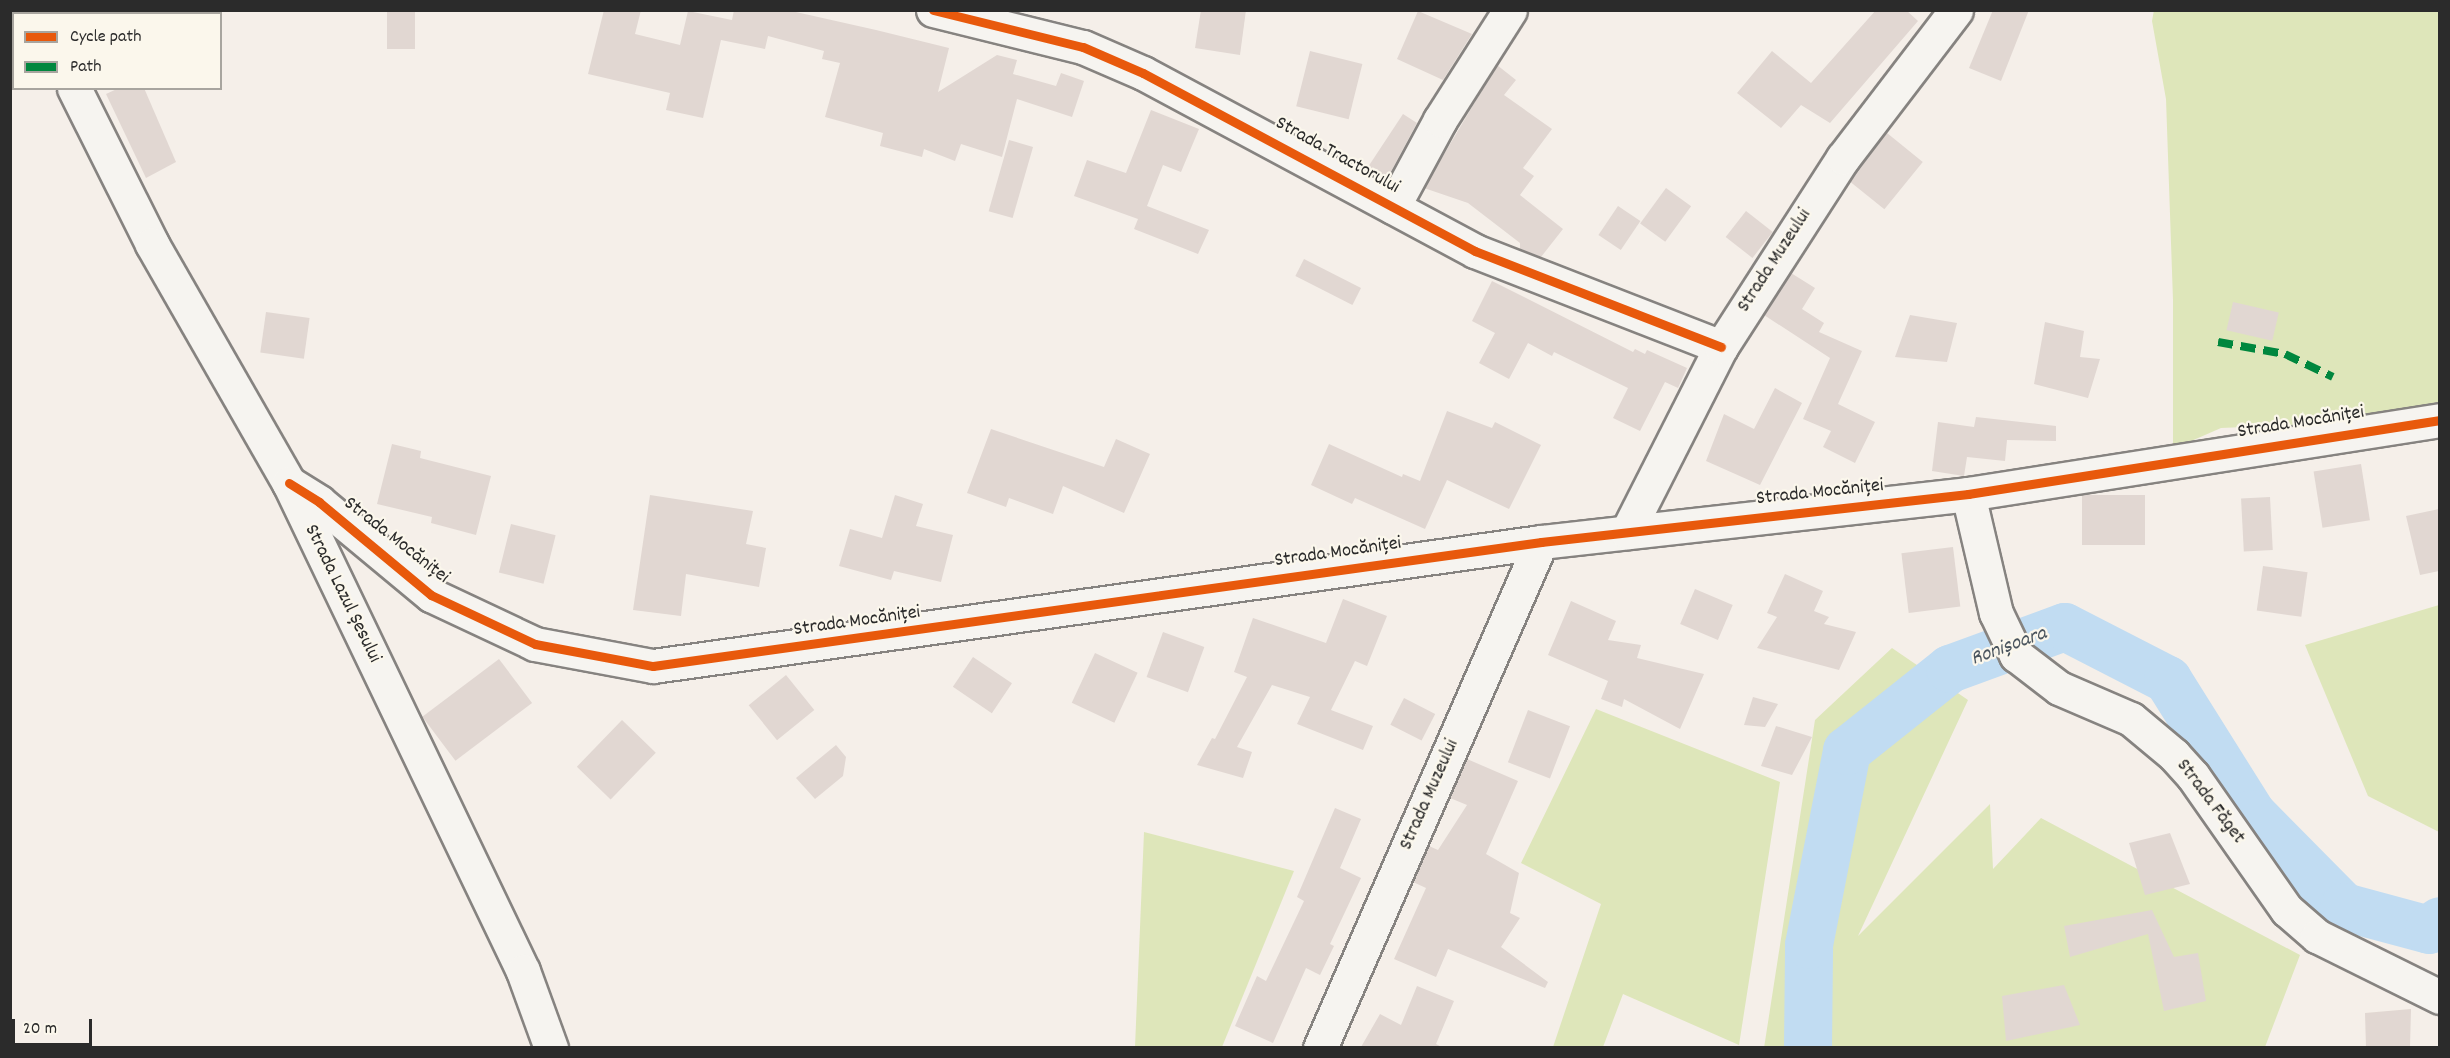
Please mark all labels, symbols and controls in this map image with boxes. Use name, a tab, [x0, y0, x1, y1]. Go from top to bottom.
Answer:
legend	[12, 12, 222, 90]
text: Cycle path	[70, 25, 141, 50]
text: Path	[70, 55, 102, 80]
street label: Strada Tractorului	[1271, 112, 1403, 200]
street label: Strada Muzeului	[1733, 205, 1817, 317]
street label: Strada Mocăniței	[2236, 401, 2366, 445]
street label: Strada Mocăniței	[1755, 474, 1885, 512]
street label: Strada Mocăniței	[338, 492, 454, 590]
street label: Strada Lazul Șesului	[298, 521, 386, 667]
street label: Strada Mocăniței	[1273, 532, 1403, 574]
street label: Strada Mocăniței	[792, 601, 922, 643]
water label: Ronișoara	[1968, 622, 2050, 672]
street label: Strada Muzeului	[1395, 736, 1465, 854]
street label: Strada Făget	[2170, 755, 2250, 849]
scale bar	[15, 1007, 94, 1045]
text: 20 m	[23, 1017, 57, 1042]

